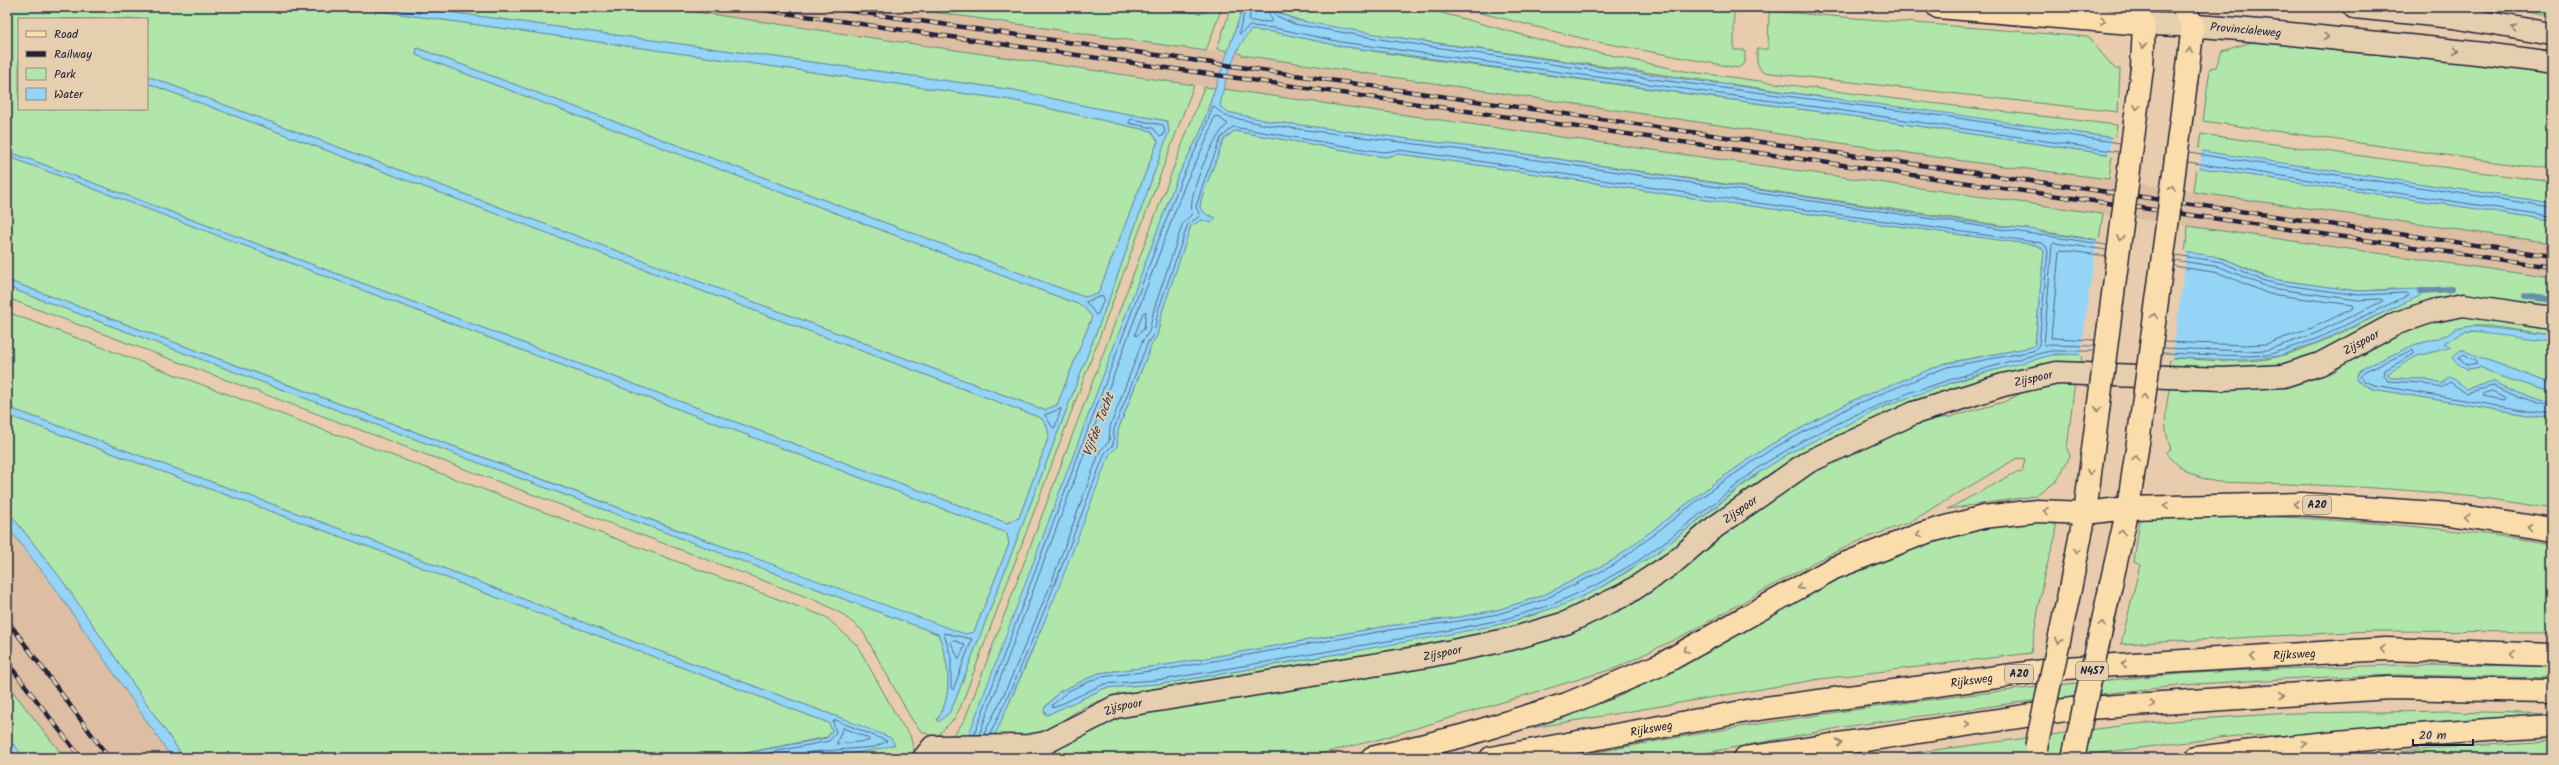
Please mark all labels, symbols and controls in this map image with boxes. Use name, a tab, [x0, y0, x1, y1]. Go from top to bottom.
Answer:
one-way arrow	[2099, 16, 2106, 25]
street label: Provincialeweg	[2209, 17, 2283, 43]
legend	[18, 18, 148, 110]
one-way arrow	[2510, 24, 2517, 33]
text: Road	[54, 25, 79, 44]
one-way arrow	[2323, 33, 2329, 42]
one-way arrow	[2139, 43, 2147, 49]
text: Railway	[54, 45, 92, 64]
one-way arrow	[2453, 46, 2459, 55]
one-way arrow	[2185, 47, 2194, 53]
text: Park	[54, 65, 76, 84]
text: Water	[54, 85, 84, 104]
one-way arrow	[2133, 104, 2142, 110]
one-way arrow	[2167, 184, 2176, 191]
one-way arrow	[2116, 235, 2125, 242]
one-way arrow	[2149, 313, 2158, 319]
street label: Zijspoor	[2339, 324, 2384, 360]
street label: Zijspoor	[2012, 365, 2055, 392]
water label: Vijfde Tocht	[1077, 388, 1121, 460]
one-way arrow	[2139, 394, 2148, 400]
one-way arrow	[2094, 406, 2103, 412]
one-way arrow	[2131, 455, 2140, 461]
one-way arrow	[2086, 469, 2095, 475]
street label: Zijspoor	[1718, 490, 1762, 529]
road number: A20	[2303, 496, 2331, 514]
one-way arrow	[2293, 500, 2299, 508]
one-way arrow	[2163, 502, 2169, 511]
one-way arrow	[2043, 507, 2049, 516]
one-way arrow	[2464, 513, 2470, 522]
one-way arrow	[2526, 522, 2532, 531]
one-way arrow	[2118, 529, 2126, 536]
one-way arrow	[1915, 530, 1922, 538]
one-way arrow	[2074, 548, 2082, 554]
one-way arrow	[1797, 582, 1804, 590]
one-way arrow	[2097, 621, 2105, 627]
one-way arrow	[2055, 638, 2063, 644]
street label: Zijspoor	[1422, 640, 1464, 666]
street label: Rijksweg	[2272, 644, 2317, 665]
one-way arrow	[2380, 645, 2386, 654]
one-way arrow	[1683, 646, 1690, 653]
one-way arrow	[2510, 650, 2516, 658]
one-way arrow	[2250, 653, 2256, 661]
one-way arrow	[2121, 660, 2127, 669]
road number: N457	[2076, 662, 2108, 680]
road number: A20	[2005, 665, 2033, 683]
street label: Rijksweg	[1949, 668, 1994, 693]
one-way arrow	[2279, 691, 2285, 699]
street label: Zijspoor	[1100, 693, 1145, 721]
one-way arrow	[2149, 699, 2155, 708]
street label: Rijksweg	[1629, 715, 1674, 742]
one-way arrow	[1964, 720, 1970, 729]
scale bar	[2413, 721, 2473, 747]
text: 20 m	[2419, 726, 2447, 745]
one-way arrow	[1836, 739, 1842, 748]
one-way arrow	[2301, 740, 2307, 749]

